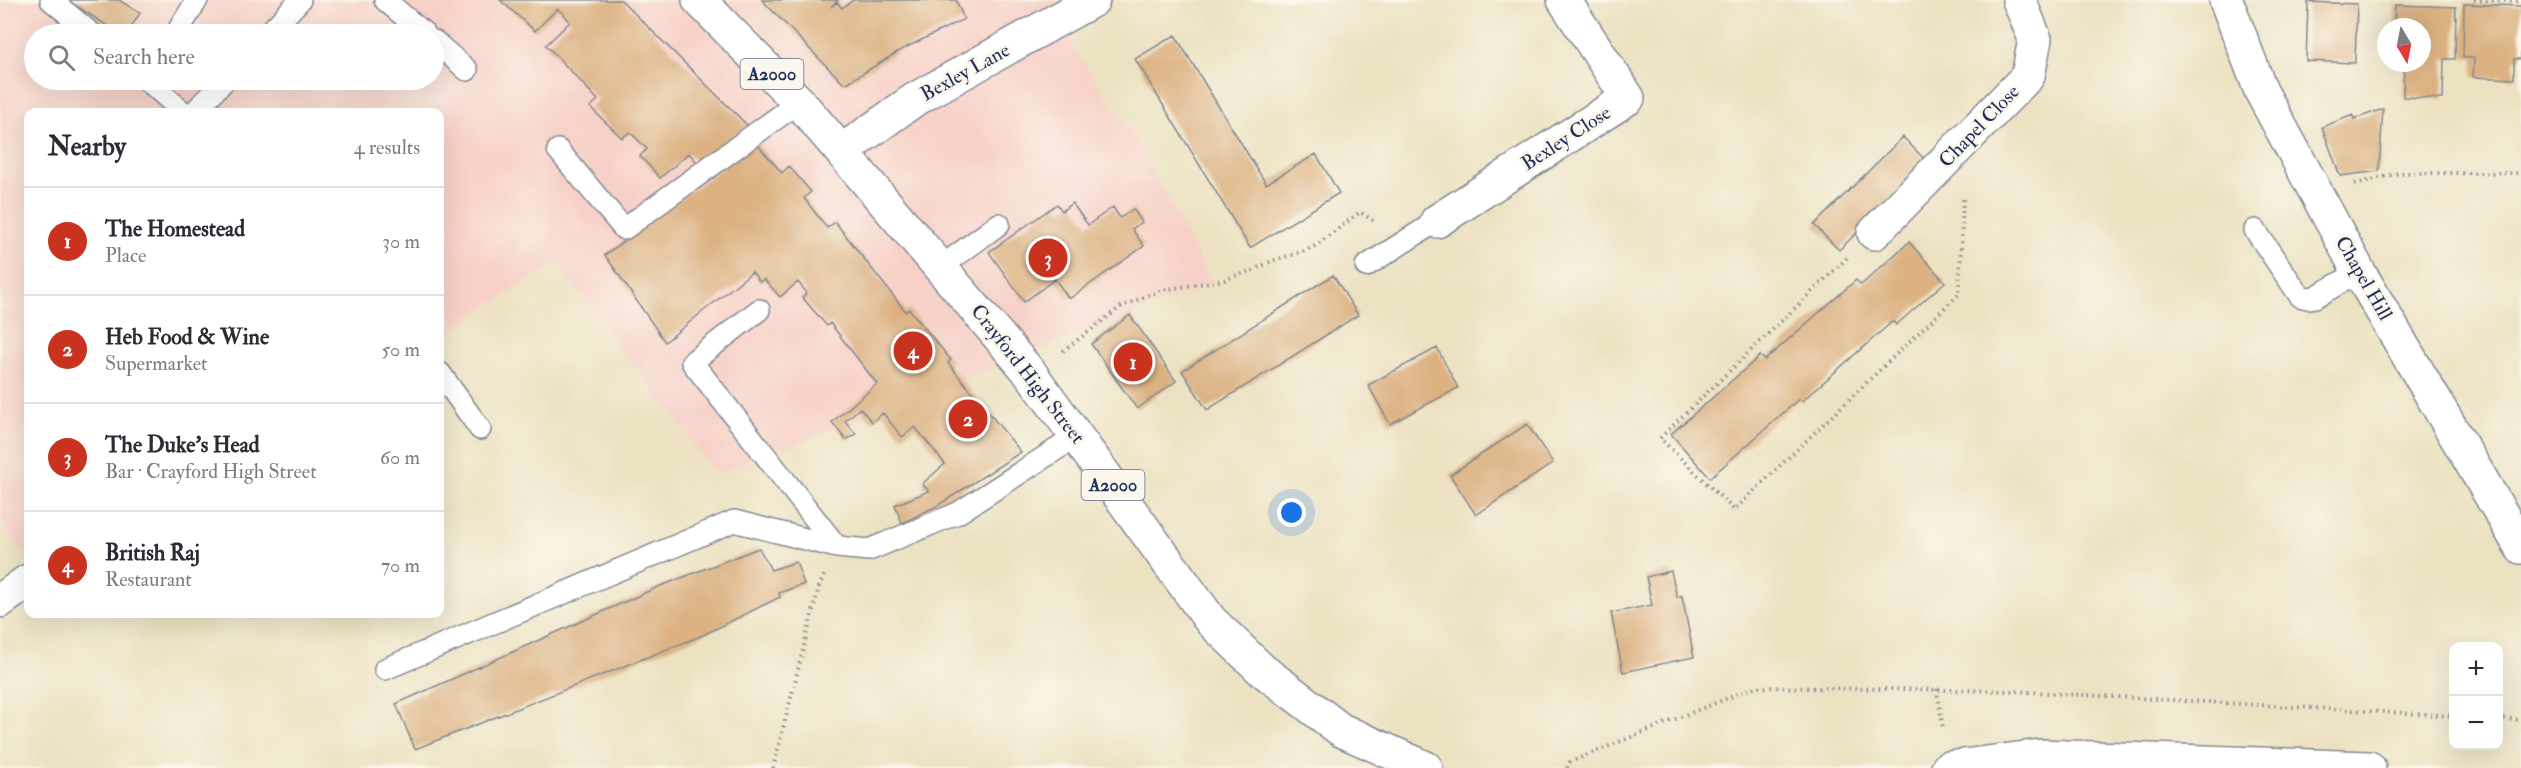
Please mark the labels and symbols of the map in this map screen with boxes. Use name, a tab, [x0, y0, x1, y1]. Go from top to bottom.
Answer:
north arrow	[2377, 18, 2431, 72]
street label: Bexley Lane	[916, 37, 1014, 107]
road number: A2000	[740, 59, 804, 89]
street label: Chapel Close	[1933, 79, 2025, 173]
street label: Bexley Close	[1517, 100, 1615, 176]
street label: Chapel Hill	[2329, 231, 2398, 325]
pin: 3	[1028, 236, 1068, 280]
street label: Crayford High Street	[966, 299, 1091, 449]
pin: 4	[894, 328, 932, 374]
pin: 1	[1114, 340, 1152, 385]
pin: 2	[948, 396, 988, 442]
road number: A2000	[1082, 470, 1144, 500]
your location	[1277, 498, 1306, 527]

